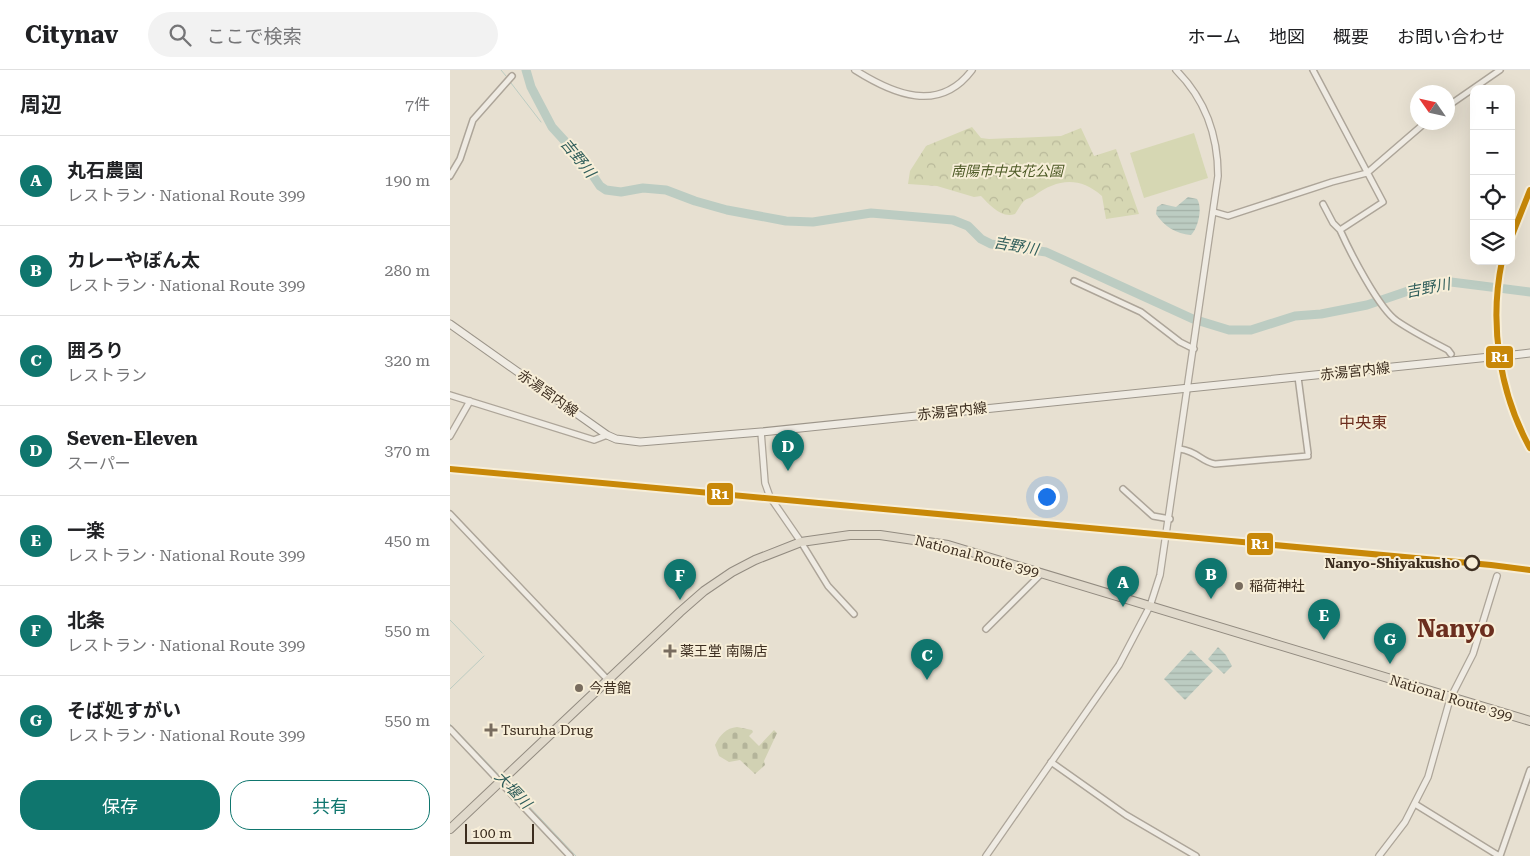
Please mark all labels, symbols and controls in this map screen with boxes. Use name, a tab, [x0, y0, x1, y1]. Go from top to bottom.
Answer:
search box	[148, 12, 498, 57]
text: Citynav	[25, 21, 118, 49]
icon: search	[166, 21, 194, 49]
text: ここで検索	[206, 25, 301, 48]
text: ホーム	[1188, 26, 1241, 47]
text: 地図	[1269, 26, 1305, 47]
text: 概要	[1333, 26, 1369, 47]
text: お問い合わせ	[1397, 26, 1505, 47]
north arrow	[1410, 85, 1455, 130]
map controls	[1470, 85, 1515, 265]
button: +	[1470, 85, 1515, 130]
text: 周辺	[20, 93, 62, 117]
text: 7件	[405, 95, 430, 114]
button: −	[1470, 130, 1515, 175]
water label: 吉野川	[557, 135, 600, 183]
text: 丸石農園	[67, 159, 143, 182]
park label: 南陽市中央花公園	[951, 163, 1065, 179]
text: A	[30, 171, 42, 190]
text: 190 m	[384, 171, 430, 190]
button: locate	[1470, 175, 1515, 220]
text: レストラン · National Route 399	[67, 186, 305, 205]
button: layers	[1470, 220, 1515, 265]
water label: 吉野川	[992, 233, 1042, 259]
text: カレーやぽん太	[67, 249, 200, 272]
text: B	[30, 261, 42, 280]
text: 280 m	[384, 261, 430, 280]
water label: 吉野川	[1404, 274, 1454, 301]
text: レストラン · National Route 399	[67, 276, 305, 295]
text: 囲ろり	[67, 339, 124, 362]
line badge: R1	[1485, 345, 1514, 369]
text: R1	[1491, 349, 1509, 365]
text: C	[30, 351, 42, 370]
text: 320 m	[384, 351, 430, 370]
street label: 赤湯宮内線	[1319, 359, 1391, 383]
text: レストラン	[67, 366, 147, 385]
street label: 赤湯宮内線	[515, 366, 581, 420]
street label: 赤湯宮内線	[916, 399, 988, 423]
district label: 中央東	[1339, 413, 1387, 432]
text: Seven-Eleven	[67, 427, 198, 450]
pin: D	[772, 430, 804, 471]
text: D	[30, 441, 42, 460]
text: 370 m	[384, 441, 430, 460]
text: スーパー	[67, 454, 131, 473]
line badge: R1	[706, 482, 734, 506]
your location	[1034, 484, 1060, 510]
text: R1	[711, 486, 729, 502]
text: 一楽	[67, 519, 105, 542]
text: E	[31, 531, 41, 550]
text: 450 m	[384, 531, 430, 550]
street label: National Route 399	[913, 532, 1041, 580]
line badge: R1	[1246, 532, 1274, 556]
text: R1	[1251, 536, 1269, 552]
text: レストラン · National Route 399	[67, 546, 305, 565]
place label: Nanyo-Shiyakusho	[1325, 555, 1460, 571]
marker: Nanyo-Shiyakusho	[1464, 555, 1480, 571]
pin: B	[1195, 558, 1227, 599]
pin: F	[664, 559, 696, 600]
pin: A	[1107, 566, 1139, 607]
place label: 稲荷神社	[1249, 578, 1305, 594]
marker: 稲荷神社	[1233, 580, 1245, 592]
pin: E	[1308, 599, 1340, 640]
text: 北条	[67, 609, 105, 632]
district label: Nanyo	[1417, 615, 1495, 643]
text: F	[31, 621, 41, 640]
text: 550 m	[384, 621, 430, 640]
pin: G	[1374, 623, 1406, 664]
text: レストラン · National Route 399	[67, 636, 305, 655]
pin: C	[911, 639, 943, 680]
place label: 薬王堂 南陽店	[680, 643, 768, 659]
marker: 薬王堂 南陽店	[664, 645, 676, 657]
street label: National Route 399	[1388, 672, 1515, 724]
place label: 今昔館	[589, 680, 631, 696]
marker: 今昔館	[573, 682, 585, 694]
text: そば処すがい	[67, 699, 181, 722]
text: G	[30, 711, 42, 730]
text: 550 m	[384, 711, 430, 730]
place label: Tsuruha Drug	[501, 722, 593, 738]
marker: Tsuruha Drug	[485, 724, 497, 736]
text: レストラン · National Route 399	[67, 726, 305, 745]
water label: 大堰川	[491, 768, 536, 814]
button: 保存	[20, 780, 220, 830]
button: 共有	[230, 780, 430, 830]
scale bar	[465, 821, 534, 844]
text: 100 m	[472, 825, 512, 841]

